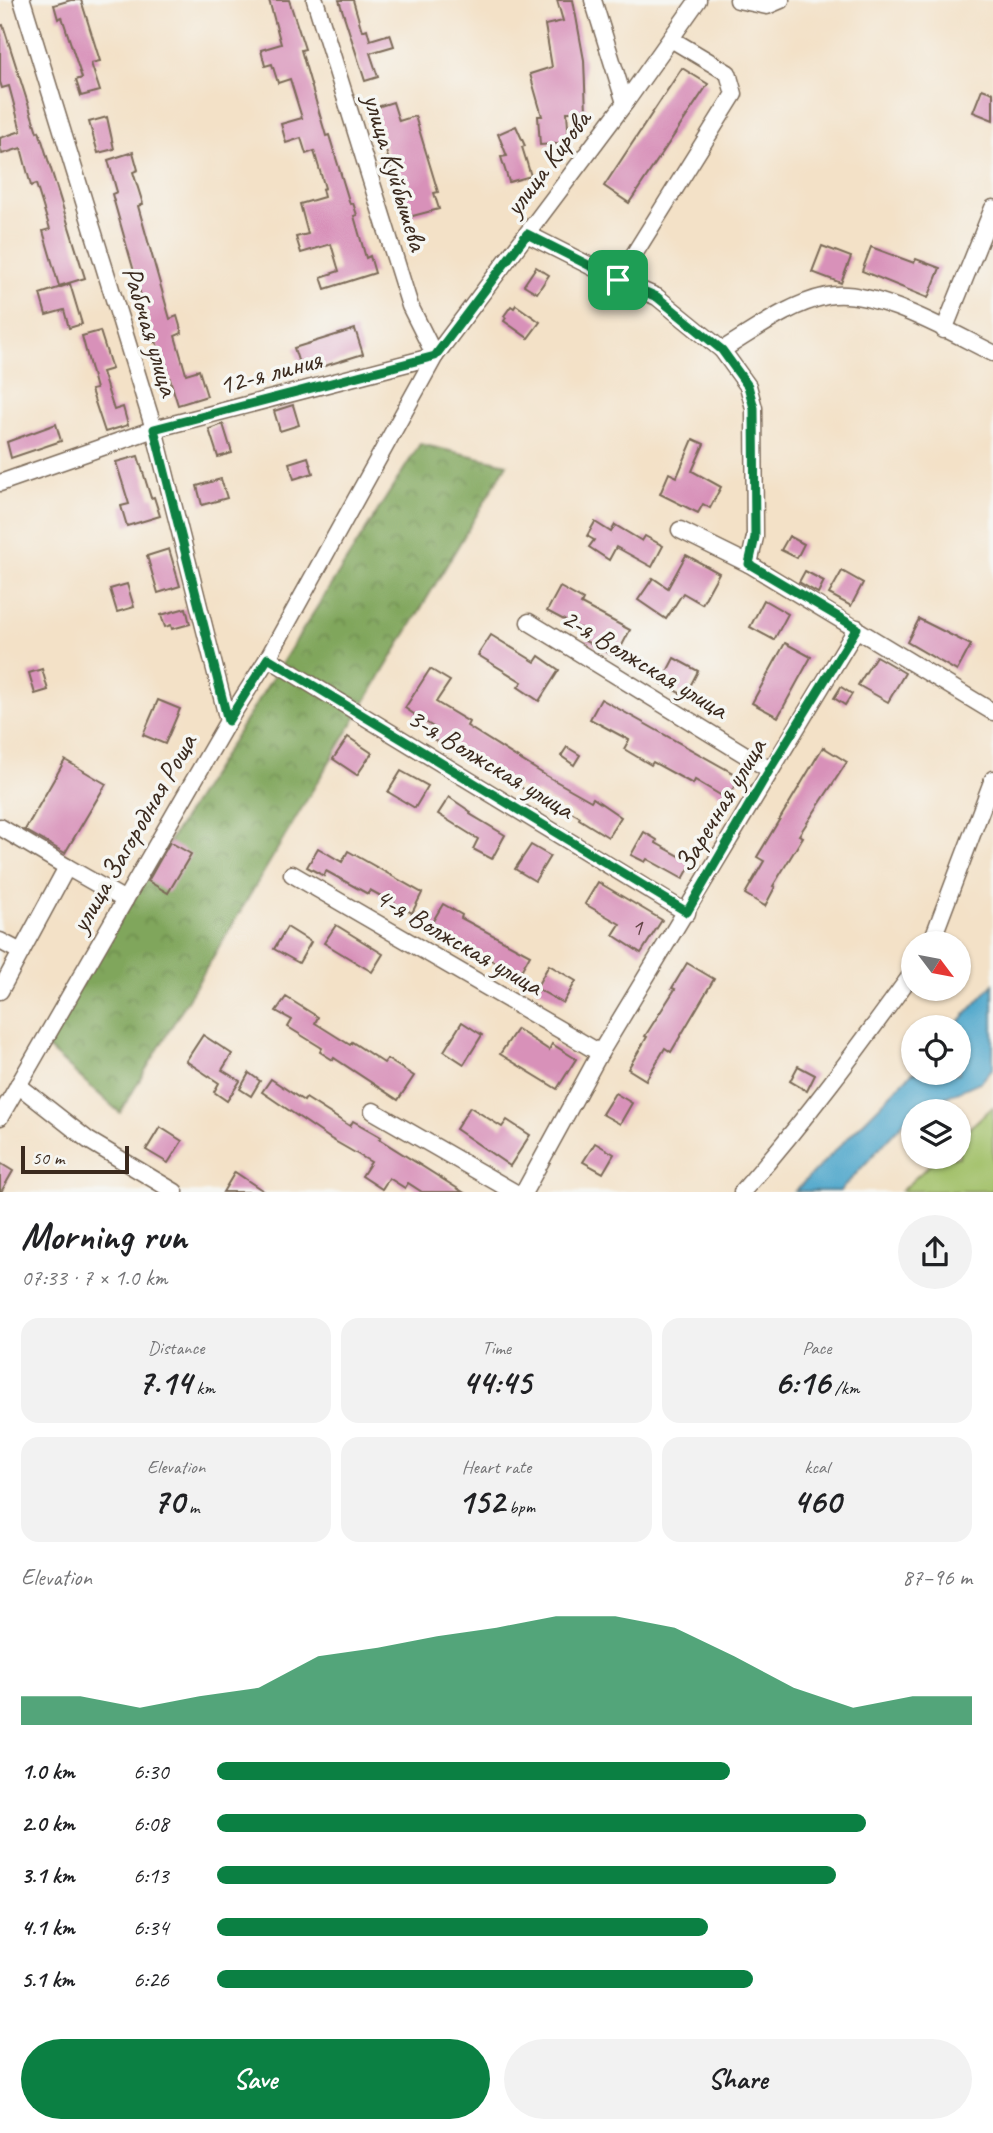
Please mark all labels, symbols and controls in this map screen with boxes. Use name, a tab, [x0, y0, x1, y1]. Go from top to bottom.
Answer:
street label: улица Куйбышева	[355, 87, 437, 256]
street label: улица Кирова	[495, 101, 600, 224]
pin	[588, 250, 648, 310]
icon: arrive	[599, 261, 637, 299]
street label: Рабочая улица	[115, 262, 188, 402]
street label: 12-я линия	[215, 341, 326, 402]
street label: 2-я Волжская улица	[556, 600, 736, 727]
street label: 3-я Волжская улица	[402, 700, 582, 827]
street label: улица Загородная Роща	[61, 726, 205, 940]
street label: Заречная улица	[666, 730, 774, 878]
street label: 4-я Волжская улица	[369, 879, 550, 1004]
house number: 1	[632, 912, 644, 942]
north arrow	[901, 931, 971, 1001]
map controls	[901, 931, 971, 1169]
button: locate	[901, 1015, 971, 1085]
button: layers	[901, 1099, 971, 1169]
scale bar	[21, 1142, 130, 1174]
text: 50 m	[32, 1146, 64, 1170]
text: Morning run	[21, 1213, 187, 1260]
button: share	[898, 1215, 972, 1289]
text: 07:33 · 7 × 1.0 km	[21, 1263, 167, 1292]
text: Distance	[148, 1336, 205, 1360]
text: Time	[482, 1336, 511, 1360]
text: Pace	[802, 1336, 831, 1360]
text: 7.14	[138, 1360, 192, 1405]
text: 44:45	[462, 1360, 531, 1405]
text: 6:16	[774, 1360, 830, 1405]
text: km	[192, 1376, 215, 1400]
text: /km	[830, 1376, 859, 1400]
text: Elevation	[147, 1455, 205, 1479]
text: Heart rate	[462, 1455, 531, 1479]
text: kcal	[804, 1455, 829, 1479]
text: 70	[153, 1479, 184, 1524]
text: 152	[458, 1479, 505, 1524]
text: 460	[793, 1479, 841, 1524]
text: m	[184, 1495, 199, 1519]
text: bpm	[505, 1495, 535, 1519]
text: Elevation	[21, 1563, 92, 1592]
text: 87–96 m	[902, 1563, 972, 1592]
text: 1.0 km	[21, 1757, 75, 1786]
text: 6:30	[133, 1757, 169, 1786]
text: 2.0 km	[21, 1809, 75, 1838]
text: 6:08	[133, 1809, 169, 1838]
text: 3.1 km	[21, 1861, 75, 1890]
text: 6:13	[133, 1861, 169, 1890]
text: 4.1 km	[21, 1913, 75, 1942]
text: 6:34	[133, 1913, 169, 1942]
text: 5.1 km	[21, 1965, 74, 1994]
text: 6:26	[133, 1965, 169, 1994]
button: Save	[21, 2039, 490, 2119]
button: Share	[504, 2039, 972, 2119]

